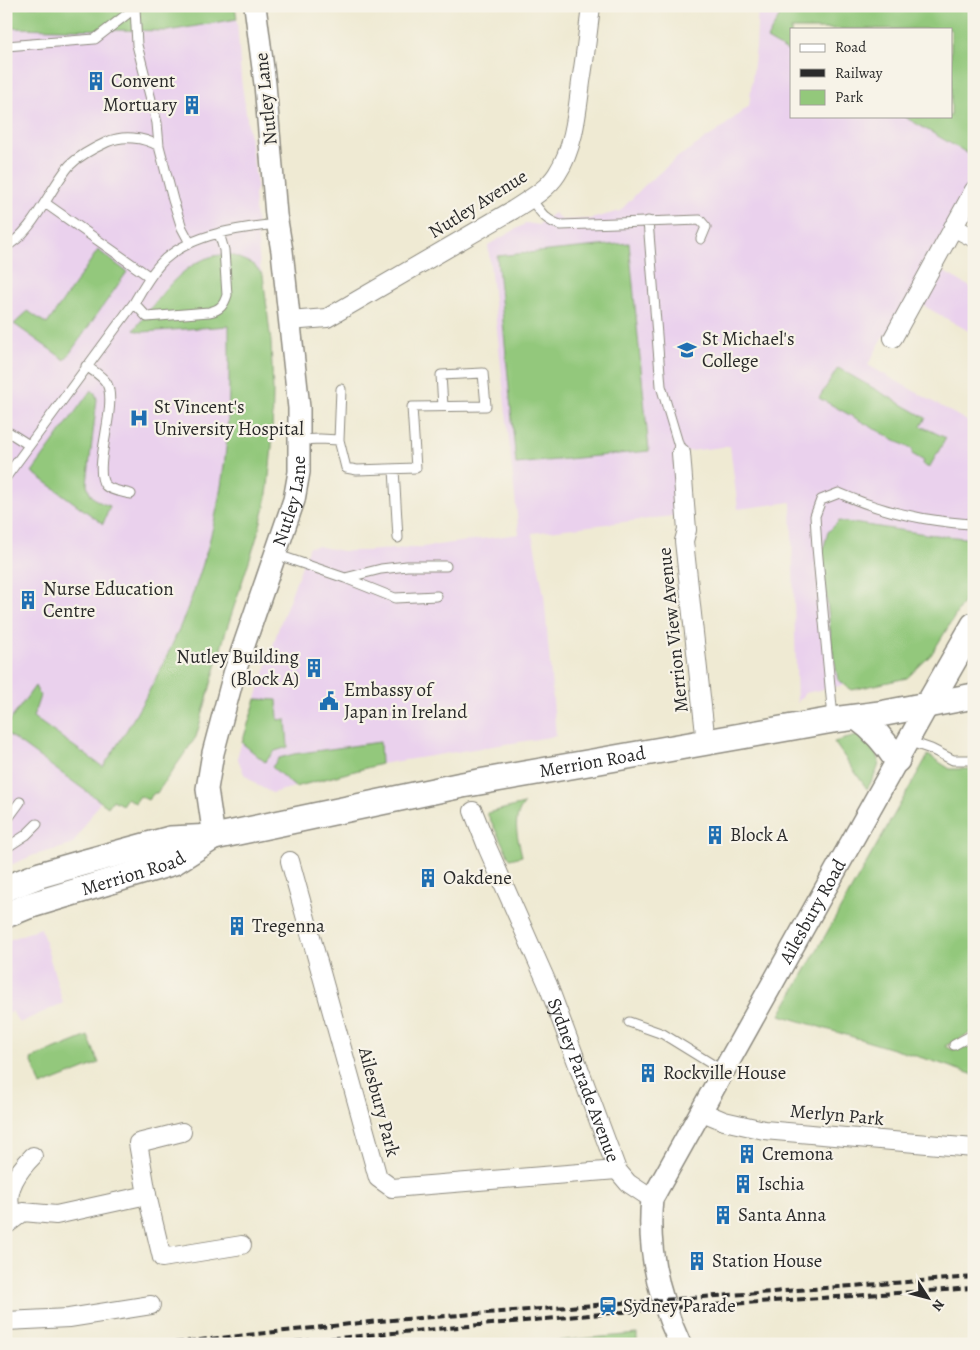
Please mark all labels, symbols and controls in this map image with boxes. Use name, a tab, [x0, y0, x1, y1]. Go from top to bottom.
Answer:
legend	[790, 28, 952, 118]
text: Road	[835, 37, 867, 57]
street label: Nutley Lane	[248, 51, 284, 147]
text: Railway	[835, 63, 883, 83]
place label: Convent	[111, 68, 175, 94]
building icon: Convent	[85, 70, 107, 92]
text: Park	[835, 87, 864, 107]
place label: Mortuary	[103, 92, 178, 118]
building icon: Mortuary	[181, 94, 203, 116]
street label: Nutley Avenue	[424, 163, 532, 245]
place label: St Michael's College	[702, 326, 795, 374]
school or university icon: St Michael's College	[676, 339, 698, 361]
place label: St Vincent's University Hospital	[154, 394, 304, 442]
hospital icon: St Vincent's University Hospital	[128, 407, 150, 429]
street label: Nutley Lane	[266, 456, 312, 550]
street label: Merrion View Avenue	[651, 546, 695, 714]
place label: Nurse Education Centre	[43, 576, 174, 624]
building icon: Nurse Education Centre	[17, 589, 39, 611]
place label: Nutley Building (Block A)	[176, 644, 299, 692]
building icon: Nutley Building (Block A)	[303, 657, 325, 679]
place label: Embassy of Japan in Ireland	[344, 677, 468, 725]
public building icon: Embassy of Japan in Ireland	[318, 690, 340, 712]
street label: Merrion Road	[537, 740, 648, 784]
place label: Block A	[730, 822, 789, 848]
building icon: Block A	[704, 824, 726, 846]
street label: Merrion Road	[78, 844, 191, 902]
street label: Ailesbury Road	[773, 854, 853, 969]
place label: Oakdene	[443, 865, 512, 891]
building icon: Oakdene	[417, 867, 439, 889]
place label: Tregenna	[252, 913, 325, 939]
building icon: Tregenna	[226, 915, 248, 937]
street label: Sydney Parade Avenue	[541, 994, 626, 1166]
street label: Ailesbury Park	[352, 1043, 406, 1160]
place label: Rockville House	[663, 1060, 786, 1086]
building icon: Rockville House	[637, 1062, 659, 1084]
street label: Merlyn Park	[789, 1098, 886, 1132]
place label: Cremona	[762, 1141, 834, 1167]
building icon: Cremona	[736, 1143, 758, 1165]
place label: Ischia	[758, 1171, 805, 1197]
building icon: Ischia	[732, 1173, 754, 1195]
place label: Santa Anna	[738, 1202, 826, 1228]
building icon: Santa Anna	[712, 1204, 734, 1226]
place label: Station House	[712, 1248, 822, 1274]
building icon: Station House	[686, 1250, 708, 1272]
north arrow	[902, 1272, 952, 1322]
place label: Sydney Parade	[623, 1293, 736, 1319]
station icon: Sydney Parade	[597, 1295, 619, 1317]
text: N	[927, 1296, 949, 1315]

